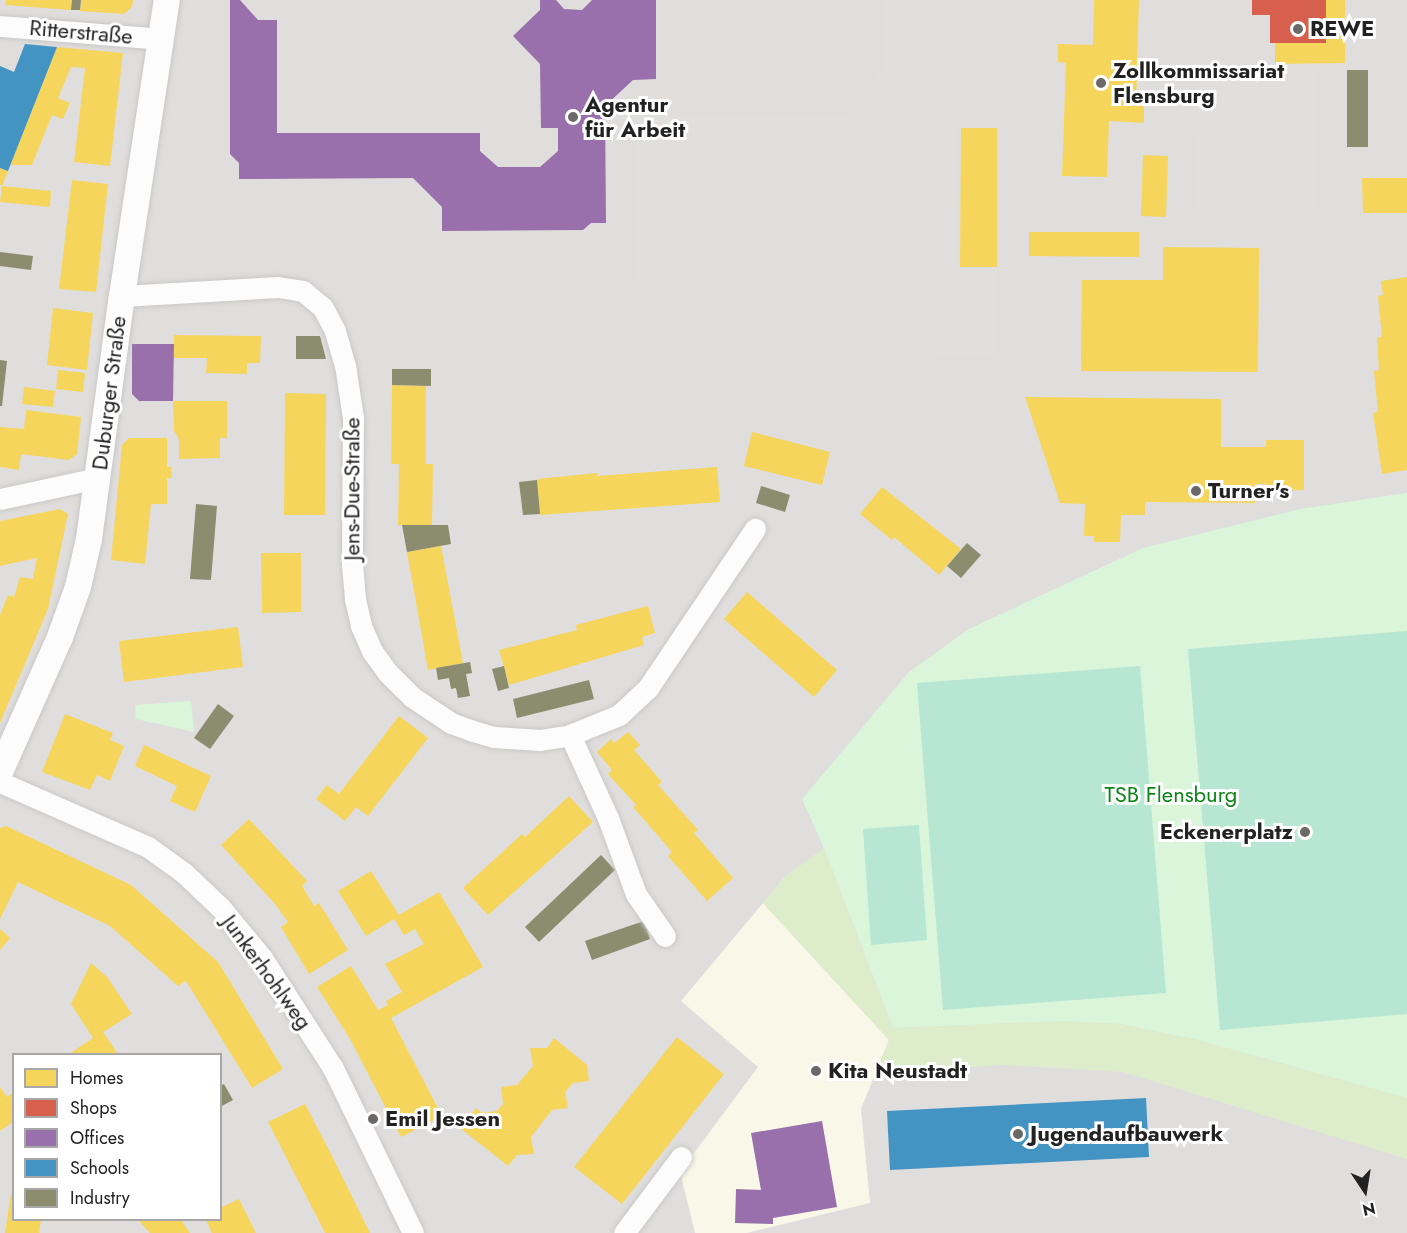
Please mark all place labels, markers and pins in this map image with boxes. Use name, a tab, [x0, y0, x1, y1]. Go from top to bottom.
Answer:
place label: REWE	[1310, 16, 1374, 42]
marker: REWE	[1291, 22, 1305, 36]
place label: Zollkommissariat Flensburg	[1113, 57, 1284, 108]
marker: Zollkommissariat Flensburg	[1094, 76, 1108, 90]
place label: Agentur für Arbeit	[585, 91, 685, 142]
marker: Agentur für Arbeit	[566, 110, 580, 124]
place label: Turner's	[1208, 478, 1289, 504]
marker: Turner's	[1189, 484, 1203, 498]
place label: Eckenerplatz	[1160, 819, 1293, 845]
marker: Eckenerplatz	[1298, 825, 1312, 839]
place label: Kita Neustadt	[828, 1058, 967, 1084]
marker: Kita Neustadt	[809, 1064, 823, 1078]
place label: Emil Jessen	[385, 1106, 500, 1132]
marker: Emil Jessen	[366, 1112, 380, 1126]
place label: Jugendaufbauwerk	[1030, 1121, 1223, 1147]
marker: Jugendaufbauwerk	[1011, 1127, 1025, 1141]

